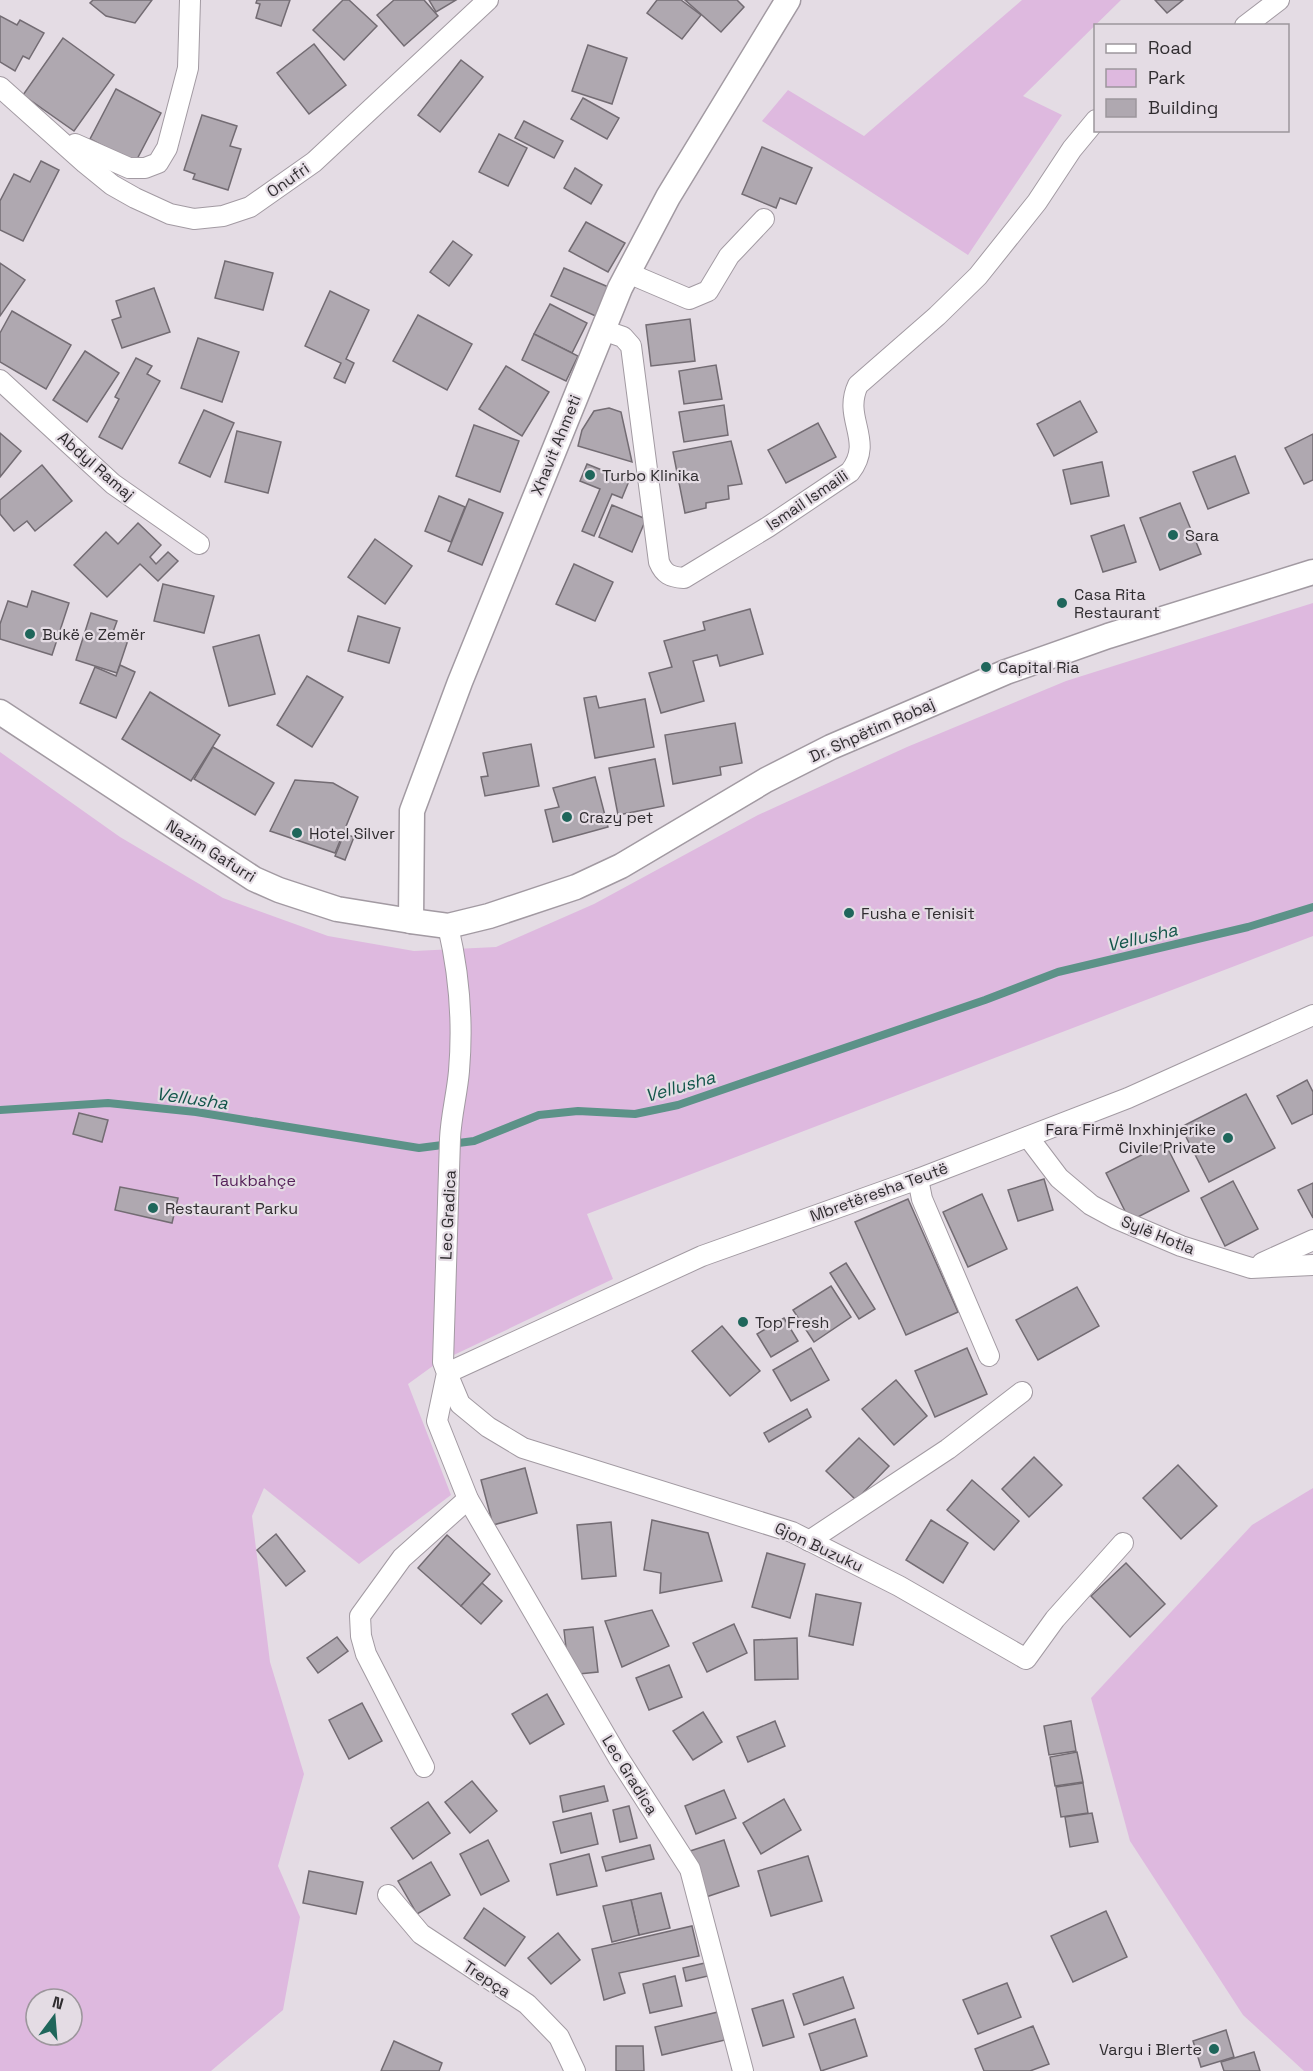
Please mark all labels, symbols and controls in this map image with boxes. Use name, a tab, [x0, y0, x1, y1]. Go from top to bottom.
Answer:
legend	[1094, 24, 1289, 132]
text: Road	[1148, 36, 1192, 59]
text: Park	[1148, 66, 1186, 89]
text: Building	[1148, 96, 1218, 119]
street label: Onufri	[263, 158, 313, 202]
street label: Xhavit Ahmeti	[526, 392, 586, 498]
street label: Abdyl Ramaj	[53, 427, 139, 505]
place label: Turbo Klinika	[602, 465, 699, 486]
street label: Ismail Ismaili	[762, 465, 852, 535]
marker: Turbo Klinika	[583, 468, 597, 482]
place label: Sara	[1185, 525, 1219, 546]
marker: Sara	[1166, 528, 1180, 542]
place label: Casa Rita Restaurant	[1074, 584, 1160, 623]
marker: Casa Rita Restaurant	[1055, 596, 1069, 610]
place label: Bukë e Zemër	[42, 624, 145, 645]
marker: Bukë e Zemër	[23, 627, 37, 641]
place label: Capital Ria	[998, 657, 1079, 678]
marker: Capital Ria	[979, 660, 993, 674]
street label: Dr. Shpëtim Robaj	[806, 693, 938, 767]
place label: Crazy pet	[579, 807, 653, 828]
marker: Crazy pet	[560, 810, 574, 824]
street label: Nazim Gafurri	[162, 815, 260, 887]
place label: Hotel Silver	[309, 823, 395, 844]
marker: Hotel Silver	[290, 826, 304, 840]
place label: Fusha e Tenisit	[861, 903, 975, 924]
marker: Fusha e Tenisit	[842, 906, 856, 920]
water label: Vellusha	[1104, 918, 1180, 956]
water label: Vellusha	[642, 1065, 718, 1107]
water label: Vellusha	[155, 1082, 230, 1114]
place label: Fara Firmë Inxhinjerike Civile Private	[1045, 1119, 1216, 1158]
marker: Fara Firmë Inxhinjerike Civile Private	[1221, 1131, 1235, 1145]
street label: Mbretëresha Teutë	[807, 1157, 951, 1227]
street label: Lec Gradica	[435, 1169, 461, 1261]
park label: Taukbahçe	[212, 1170, 296, 1191]
place label: Restaurant Parku	[165, 1198, 298, 1219]
marker: Restaurant Parku	[146, 1201, 160, 1215]
street label: Sylë Hotla	[1118, 1211, 1198, 1259]
place label: Top Fresh	[755, 1312, 829, 1333]
marker: Top Fresh	[736, 1315, 750, 1329]
street label: Gjon Buzuku	[771, 1517, 867, 1577]
street label: Lec Gradica	[597, 1731, 663, 1819]
street label: Trepça	[459, 1956, 515, 2002]
north arrow	[24, 1987, 84, 2047]
text: N	[50, 1991, 66, 2015]
place label: Vargu i Blerte	[1099, 2039, 1202, 2060]
marker: Vargu i Blerte	[1207, 2042, 1221, 2056]

